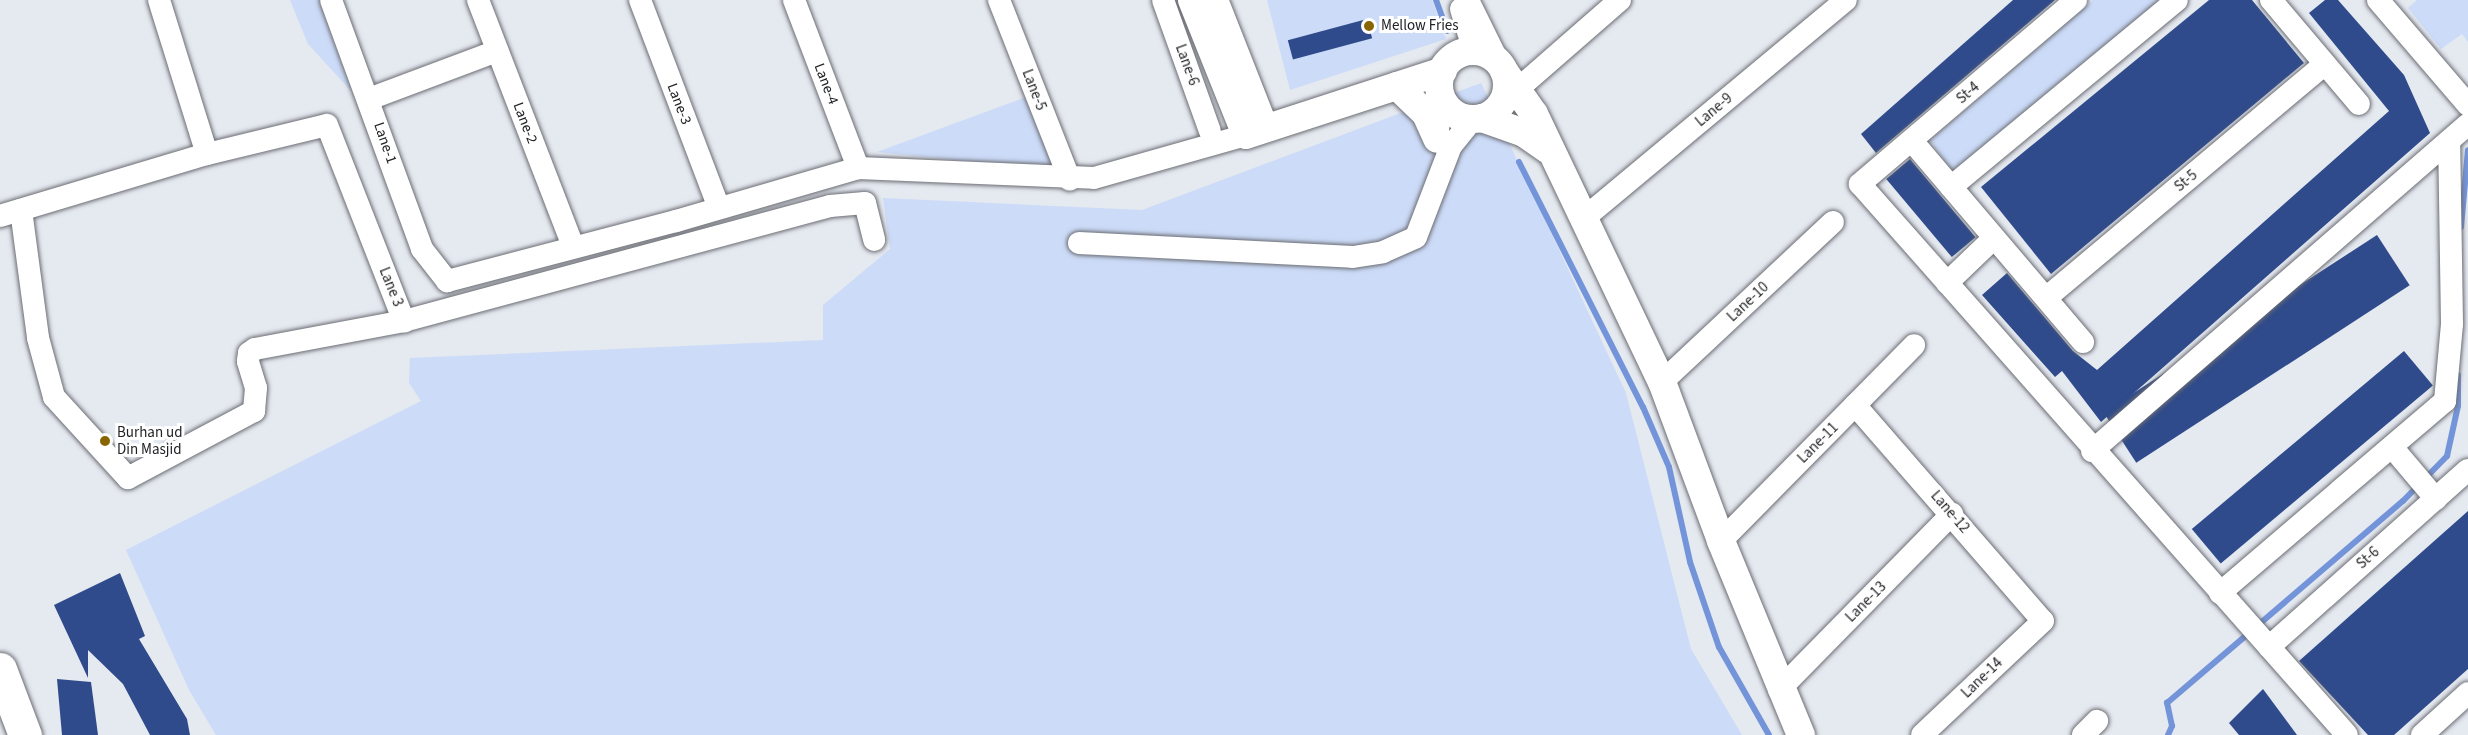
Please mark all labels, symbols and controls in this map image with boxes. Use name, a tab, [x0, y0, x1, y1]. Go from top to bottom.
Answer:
place label: Mellow Fries	[1381, 17, 1459, 35]
marker: Mellow Fries	[1362, 19, 1376, 33]
street label: Lane-6	[1171, 42, 1203, 88]
street label: Lane-4	[810, 61, 842, 107]
street label: Lane-5	[1018, 67, 1050, 113]
street label: St-4	[1953, 78, 1983, 108]
street label: Lane-3	[663, 81, 695, 127]
street label: Lane-9	[1692, 89, 1736, 131]
street label: Lane-2	[509, 100, 541, 146]
street label: Lane-1	[370, 120, 400, 166]
street label: St-5	[2171, 166, 2201, 196]
street label: Lane 3	[375, 265, 407, 309]
street label: Lane-10	[1723, 278, 1773, 326]
street label: Lane-11	[1794, 419, 1842, 467]
place label: Burhan ud Din Masjid	[117, 423, 183, 458]
marker: Burhan ud Din Masjid	[98, 434, 112, 448]
street label: Lane-12	[1927, 487, 1973, 537]
street label: St-6	[2353, 543, 2383, 573]
street label: Lane-13	[1842, 578, 1890, 626]
street label: Lane-14	[1958, 654, 2006, 702]

